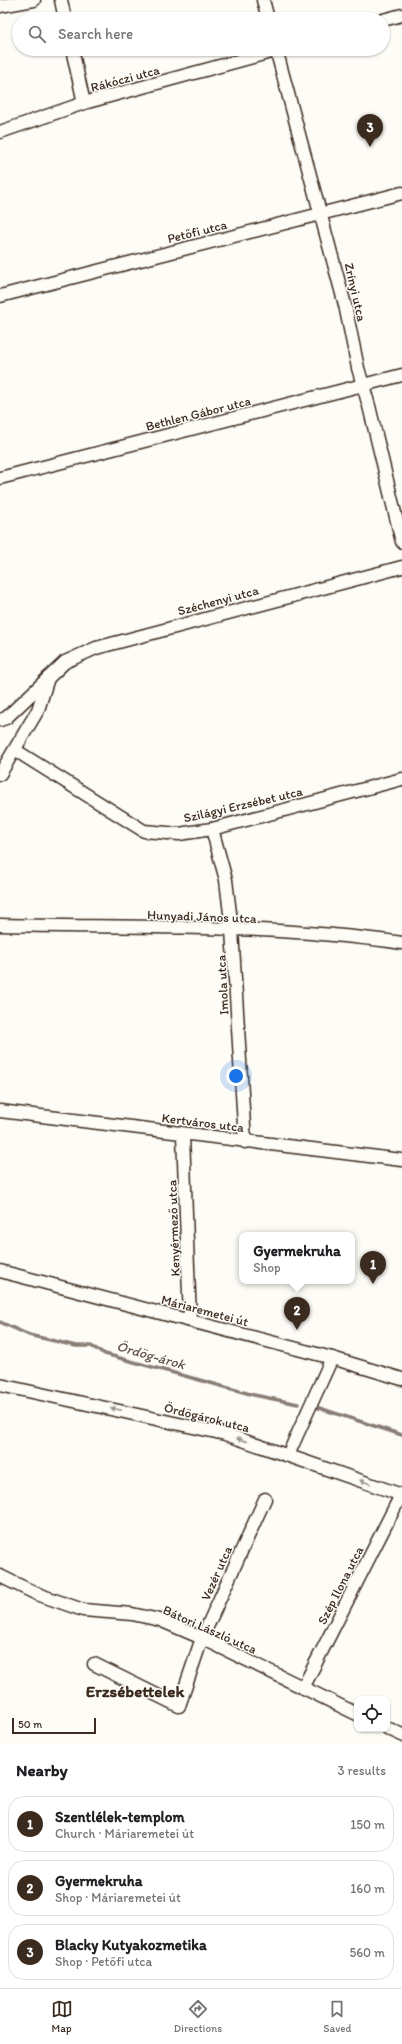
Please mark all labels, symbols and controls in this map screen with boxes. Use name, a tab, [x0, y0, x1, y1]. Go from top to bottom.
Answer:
search box	[12, 12, 390, 56]
icon: search	[26, 23, 48, 45]
text: Search here	[58, 25, 133, 43]
street label: Rákóczi utca	[89, 62, 162, 95]
pin: 3	[357, 114, 383, 147]
street label: Petőfi utca	[166, 217, 229, 246]
street label: Zrínyi utca	[341, 261, 370, 323]
street label: Bethlen Gábor utca	[144, 393, 253, 434]
street label: Széchenyi utca	[176, 582, 260, 619]
street label: Szilágyi Erzsébet utca	[182, 783, 304, 825]
street label: Hunyadi János utca	[147, 907, 257, 926]
street label: Imola utca	[213, 954, 232, 1016]
your location	[226, 1066, 246, 1086]
street label: Kertváros utca	[161, 1110, 245, 1135]
street label: Kenyérmező utca	[164, 1179, 183, 1277]
popup	[239, 1232, 355, 1284]
text: Gyermekruha	[253, 1242, 341, 1260]
pin: 1	[360, 1251, 386, 1284]
text: Shop	[253, 1260, 281, 1275]
street label: Máriaremetei út	[160, 1292, 250, 1329]
pin: 2	[284, 1297, 310, 1330]
water label: Ördög-árok	[115, 1338, 188, 1374]
street label: Ördögárok utca	[162, 1400, 252, 1435]
one-way arrow	[110, 1406, 122, 1412]
one-way arrow	[236, 1436, 248, 1442]
one-way arrow	[359, 1479, 371, 1485]
street label: Vezér utca	[198, 1543, 235, 1603]
street label: Szép Ilona utca	[314, 1543, 367, 1627]
street label: Bátori László utca	[161, 1602, 259, 1657]
district label: Erzsébettelek	[86, 1681, 184, 1701]
map controls	[354, 1696, 390, 1732]
button: locate	[354, 1696, 390, 1732]
scale bar	[12, 1716, 96, 1735]
text: 50 m	[18, 1718, 42, 1731]
text: Nearby	[16, 1760, 68, 1780]
text: 3 results	[337, 1763, 386, 1778]
text: Szentlélek-templom	[55, 1808, 185, 1826]
text: 1	[27, 1817, 33, 1832]
text: 150 m	[350, 1817, 385, 1832]
text: Church · Máriaremetei út	[55, 1826, 194, 1841]
text: Gyermekruha	[55, 1872, 143, 1890]
text: 2	[27, 1881, 33, 1896]
text: 160 m	[350, 1881, 385, 1896]
text: Shop · Máriaremetei út	[55, 1890, 181, 1905]
text: Blacky Kutyakozmetika	[55, 1936, 207, 1954]
text: 3	[26, 1945, 34, 1960]
text: 560 m	[349, 1945, 385, 1960]
text: Shop · Petőfi utca	[55, 1954, 152, 1969]
tab: Map	[51, 1998, 73, 2035]
tab: Directions	[174, 1998, 222, 2035]
tab: Saved	[323, 1998, 351, 2035]

